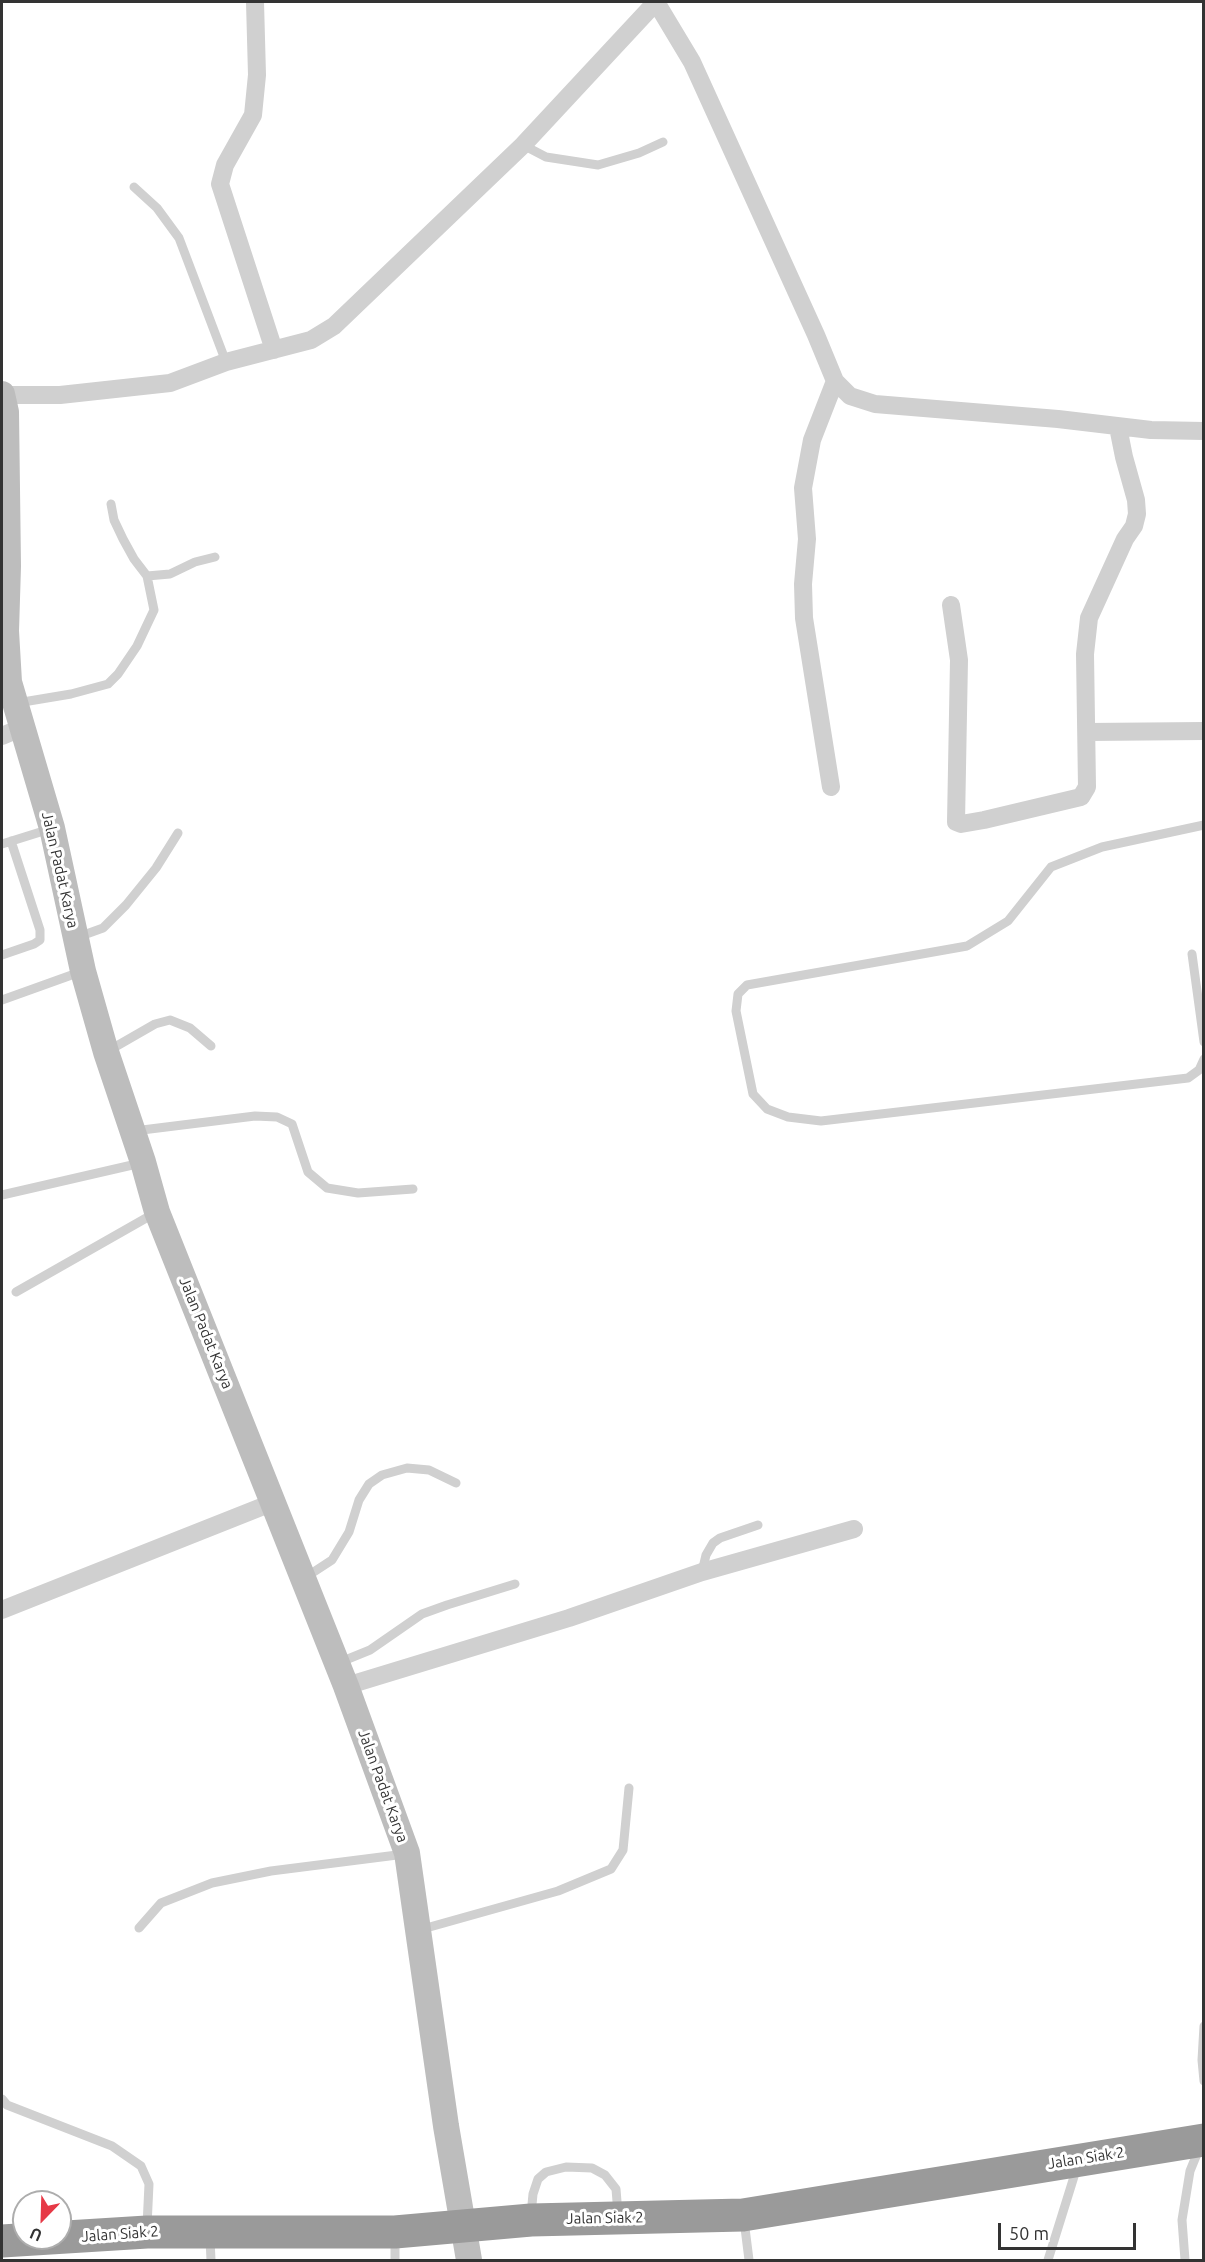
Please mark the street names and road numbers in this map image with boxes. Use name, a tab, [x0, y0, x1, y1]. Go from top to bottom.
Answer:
street label: Jalan Padat Karya	[38, 810, 82, 930]
street label: Jalan Padat Karya	[175, 1275, 237, 1391]
street label: Jalan Padat Karya	[354, 1727, 412, 1845]
street label: Jalan Siak 2	[1046, 2143, 1126, 2173]
street label: Jalan Siak 2	[566, 2208, 644, 2228]
street label: Jalan Siak 2	[81, 2222, 159, 2246]

